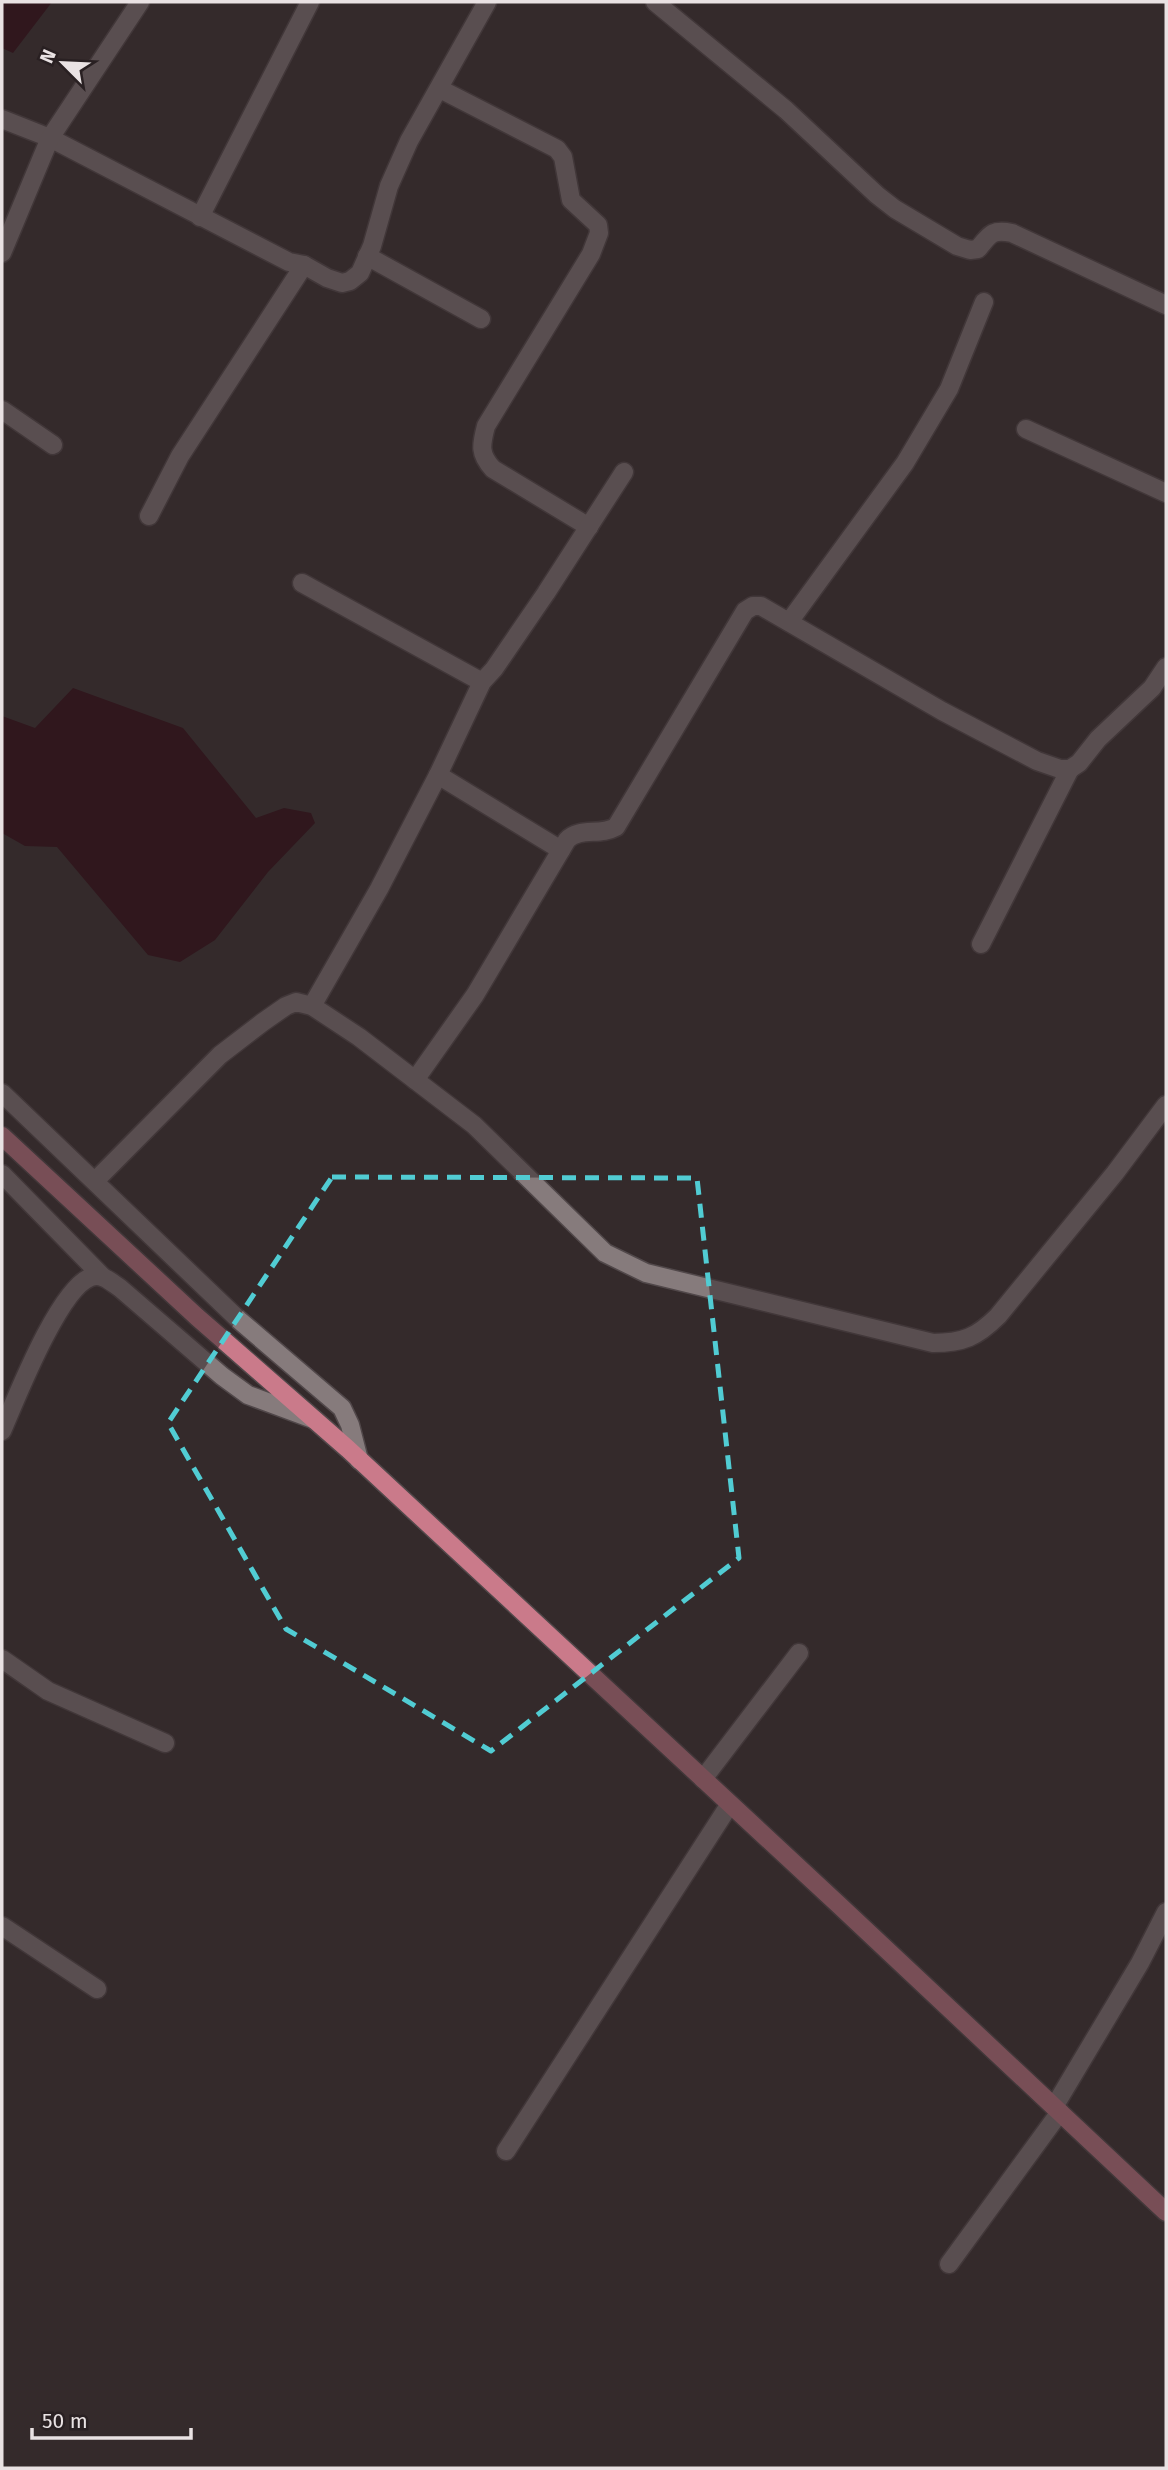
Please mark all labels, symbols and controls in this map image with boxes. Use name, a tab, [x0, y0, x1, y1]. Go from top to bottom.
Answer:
north arrow	[28, 28, 98, 98]
text: N	[35, 46, 61, 67]
scale bar	[32, 2396, 191, 2440]
text: 50 m	[42, 2408, 88, 2434]

